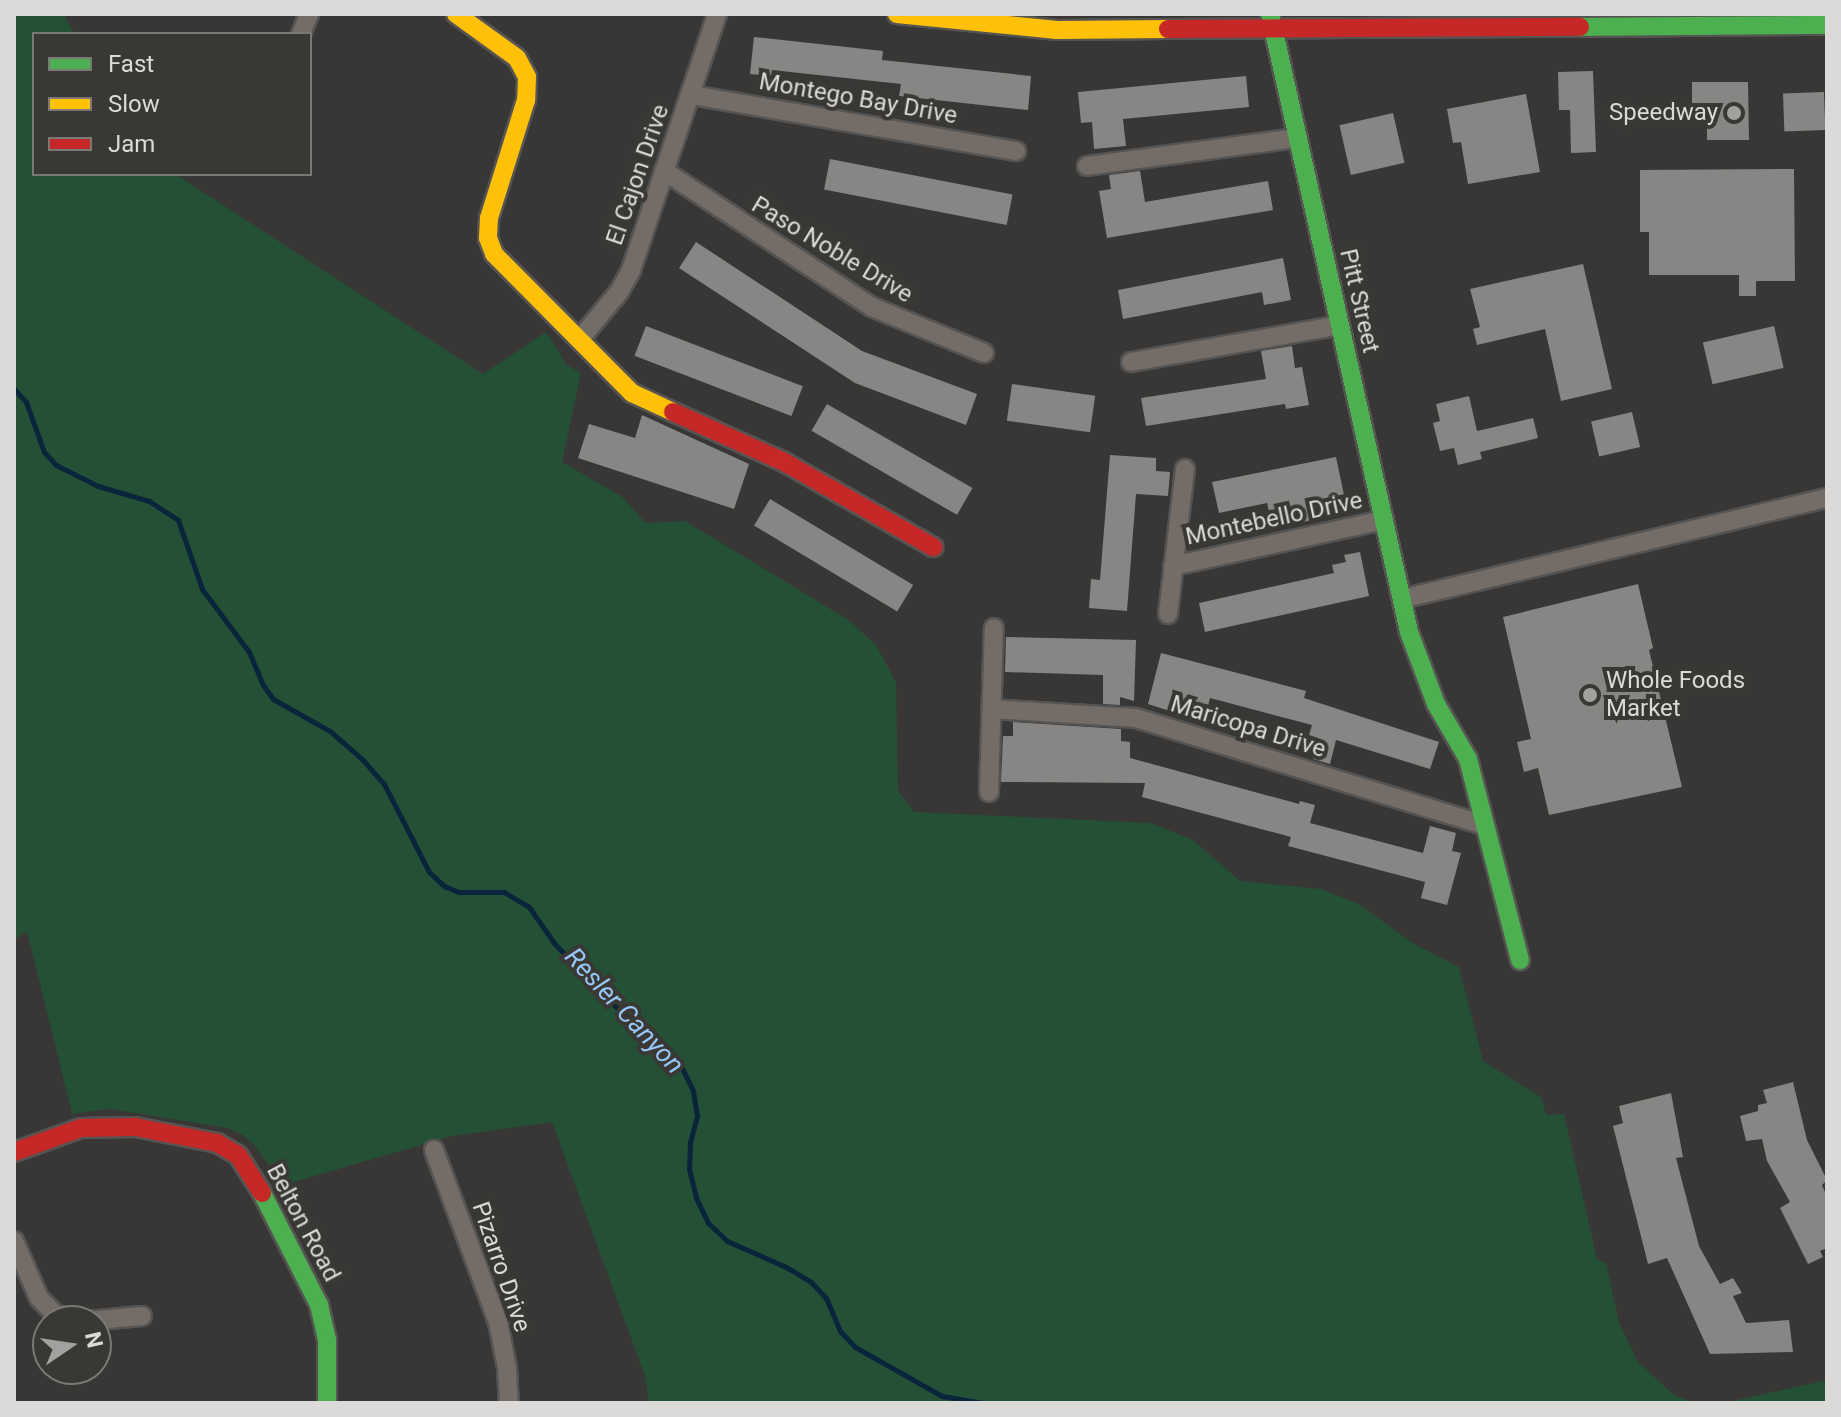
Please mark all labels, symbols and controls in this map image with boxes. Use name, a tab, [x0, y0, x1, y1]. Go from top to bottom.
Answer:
legend	[32, 32, 312, 176]
text: Fast	[108, 50, 154, 78]
street label: Montego Bay Drive	[757, 67, 959, 131]
text: Slow	[108, 90, 160, 118]
place label: Speedway	[1609, 99, 1718, 127]
street label: El Cajon Drive	[601, 101, 675, 249]
marker: Speedway	[1725, 104, 1743, 122]
text: Jam	[108, 130, 155, 158]
street label: Paso Noble Drive	[746, 191, 918, 309]
street label: Pitt Street	[1333, 246, 1385, 356]
street label: Montebello Drive	[1183, 486, 1365, 552]
place label: Whole Foods Market	[1606, 667, 1745, 723]
marker: Whole Foods Market	[1581, 686, 1599, 704]
street label: Maricopa Drive	[1167, 690, 1329, 764]
water label: Resler Canyon	[558, 942, 690, 1080]
street label: Belton Road	[260, 1159, 346, 1287]
street label: Pizarro Drive	[465, 1198, 537, 1336]
north arrow	[32, 1305, 112, 1385]
text: N	[80, 1330, 108, 1350]

